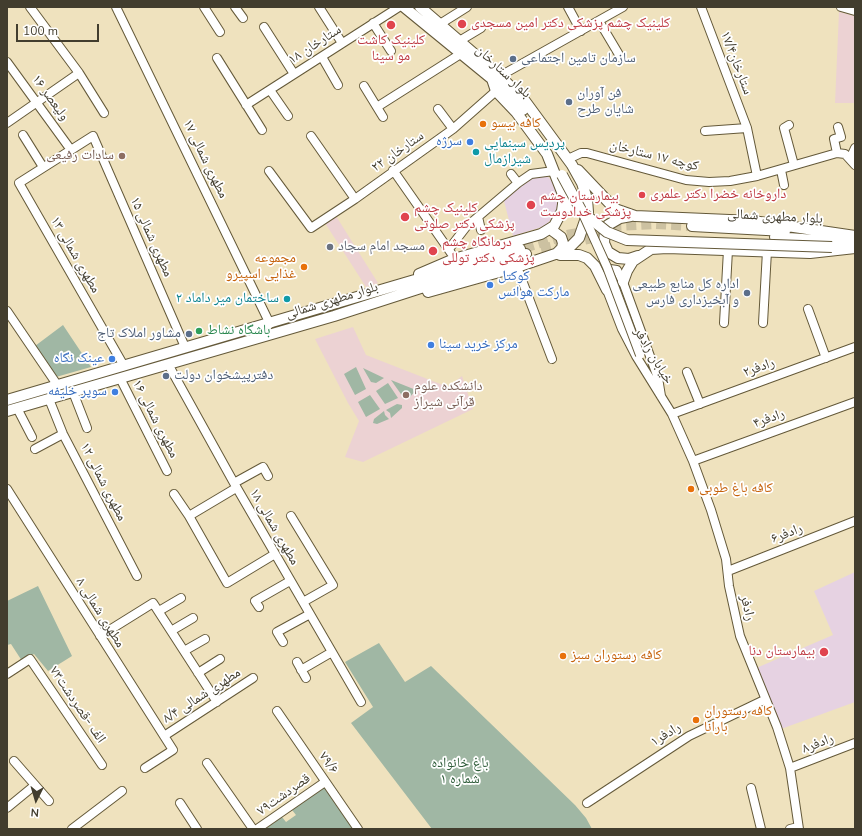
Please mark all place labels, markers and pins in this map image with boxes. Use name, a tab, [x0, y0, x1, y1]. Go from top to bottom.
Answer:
place label: کلینیک چشم پزشکی دکتر امین مسجدی	[471, 16, 670, 32]
marker: کلینیک چشم پزشکی دکتر امین مسجدی	[456, 18, 468, 30]
marker: کلینیک کاشت مو سینا	[385, 19, 397, 31]
place label: کلینیک کاشت مو سینا	[357, 33, 425, 66]
place label: سازمان تامین اجتماعی	[521, 51, 636, 67]
marker: سازمان تامین اجتماعی	[508, 54, 518, 64]
place label: فن آوران شایان طرح	[577, 86, 634, 118]
marker: فن آوران شایان طرح	[564, 97, 574, 107]
place label: کافه بیسو	[491, 116, 541, 132]
marker: کافه بیسو	[478, 119, 488, 129]
place label: سرژه	[436, 134, 462, 150]
place label: پردیس سینمایی شیرازمال	[484, 136, 565, 168]
marker: سرژه	[465, 137, 475, 147]
marker: پردیس سینمایی شیرازمال	[471, 147, 481, 157]
place label: سادات رفیعی	[46, 148, 114, 164]
marker: سادات رفیعی	[117, 151, 127, 161]
place label: داروخانه خضرا دکتر علمری	[650, 187, 786, 203]
place label: بیمارستان چشم پزشکی خدادوست	[540, 189, 631, 222]
marker: داروخانه خضرا دکتر علمری	[637, 190, 647, 200]
marker: بیمارستان چشم پزشکی خدادوست	[525, 199, 537, 211]
place label: کلینیک چشم پزشکی دکتر صلوتی	[414, 201, 515, 234]
marker: کلینیک چشم پزشکی دکتر صلوتی	[399, 211, 411, 223]
place label: درمانگاه چشم پزشكی دكتر توللی	[442, 235, 535, 268]
place label: مسجد امام سجاد	[338, 239, 425, 255]
marker: مسجد امام سجاد	[325, 242, 335, 252]
marker: درمانگاه چشم پزشكی دكتر توللی	[427, 245, 439, 257]
place label: مجموعه غذایی اسپیرو	[226, 251, 296, 284]
marker: مجموعه غذایی اسپیرو	[299, 262, 309, 272]
place label: کوکتل مارکت هوانس	[498, 269, 569, 302]
place label: اداره کل منابع طبیعى و آبخیزدارى فارس	[632, 277, 739, 310]
marker: کوکتل مارکت هوانس	[485, 280, 495, 290]
marker: اداره کل منابع طبیعى و آبخیزدارى فارس	[742, 288, 752, 298]
place label: ساختمان میر داماد ۲	[176, 291, 279, 307]
marker: ساختمان میر داماد ۲	[282, 294, 292, 304]
place label: باشگاه نشاط	[207, 323, 270, 339]
place label: مشاور املاک تاج	[97, 326, 181, 342]
marker: باشگاه نشاط	[194, 326, 204, 336]
marker: مشاور املاک تاج	[184, 329, 194, 339]
place label: مرکز خرید سینا	[439, 337, 518, 353]
marker: مرکز خرید سینا	[426, 340, 436, 350]
place label: عینک نگاه	[54, 351, 104, 367]
marker: عینک نگاه	[107, 354, 117, 364]
place label: دفترپیشخوان دولت	[174, 368, 273, 384]
marker: دفترپیشخوان دولت	[161, 371, 171, 381]
place label: دانشکده علوم قرآنی شیراز	[414, 379, 483, 412]
place label: سوپر خلیفه	[48, 384, 107, 400]
marker: سوپر خلیفه	[110, 387, 120, 397]
marker: دانشکده علوم قرآنی شیراز	[401, 390, 411, 400]
place label: کافه باغ طوبی	[699, 481, 773, 497]
marker: کافه باغ طوبی	[686, 484, 696, 494]
place label: بیمارستان دنا	[749, 644, 815, 660]
marker: بیمارستان دنا	[818, 646, 830, 658]
place label: کافه رستوران سبز	[571, 648, 662, 664]
marker: کافه رستوران سبز	[558, 651, 568, 661]
place label: کافه رستوران بارانا	[704, 704, 772, 736]
marker: کافه رستوران بارانا	[691, 715, 701, 725]

